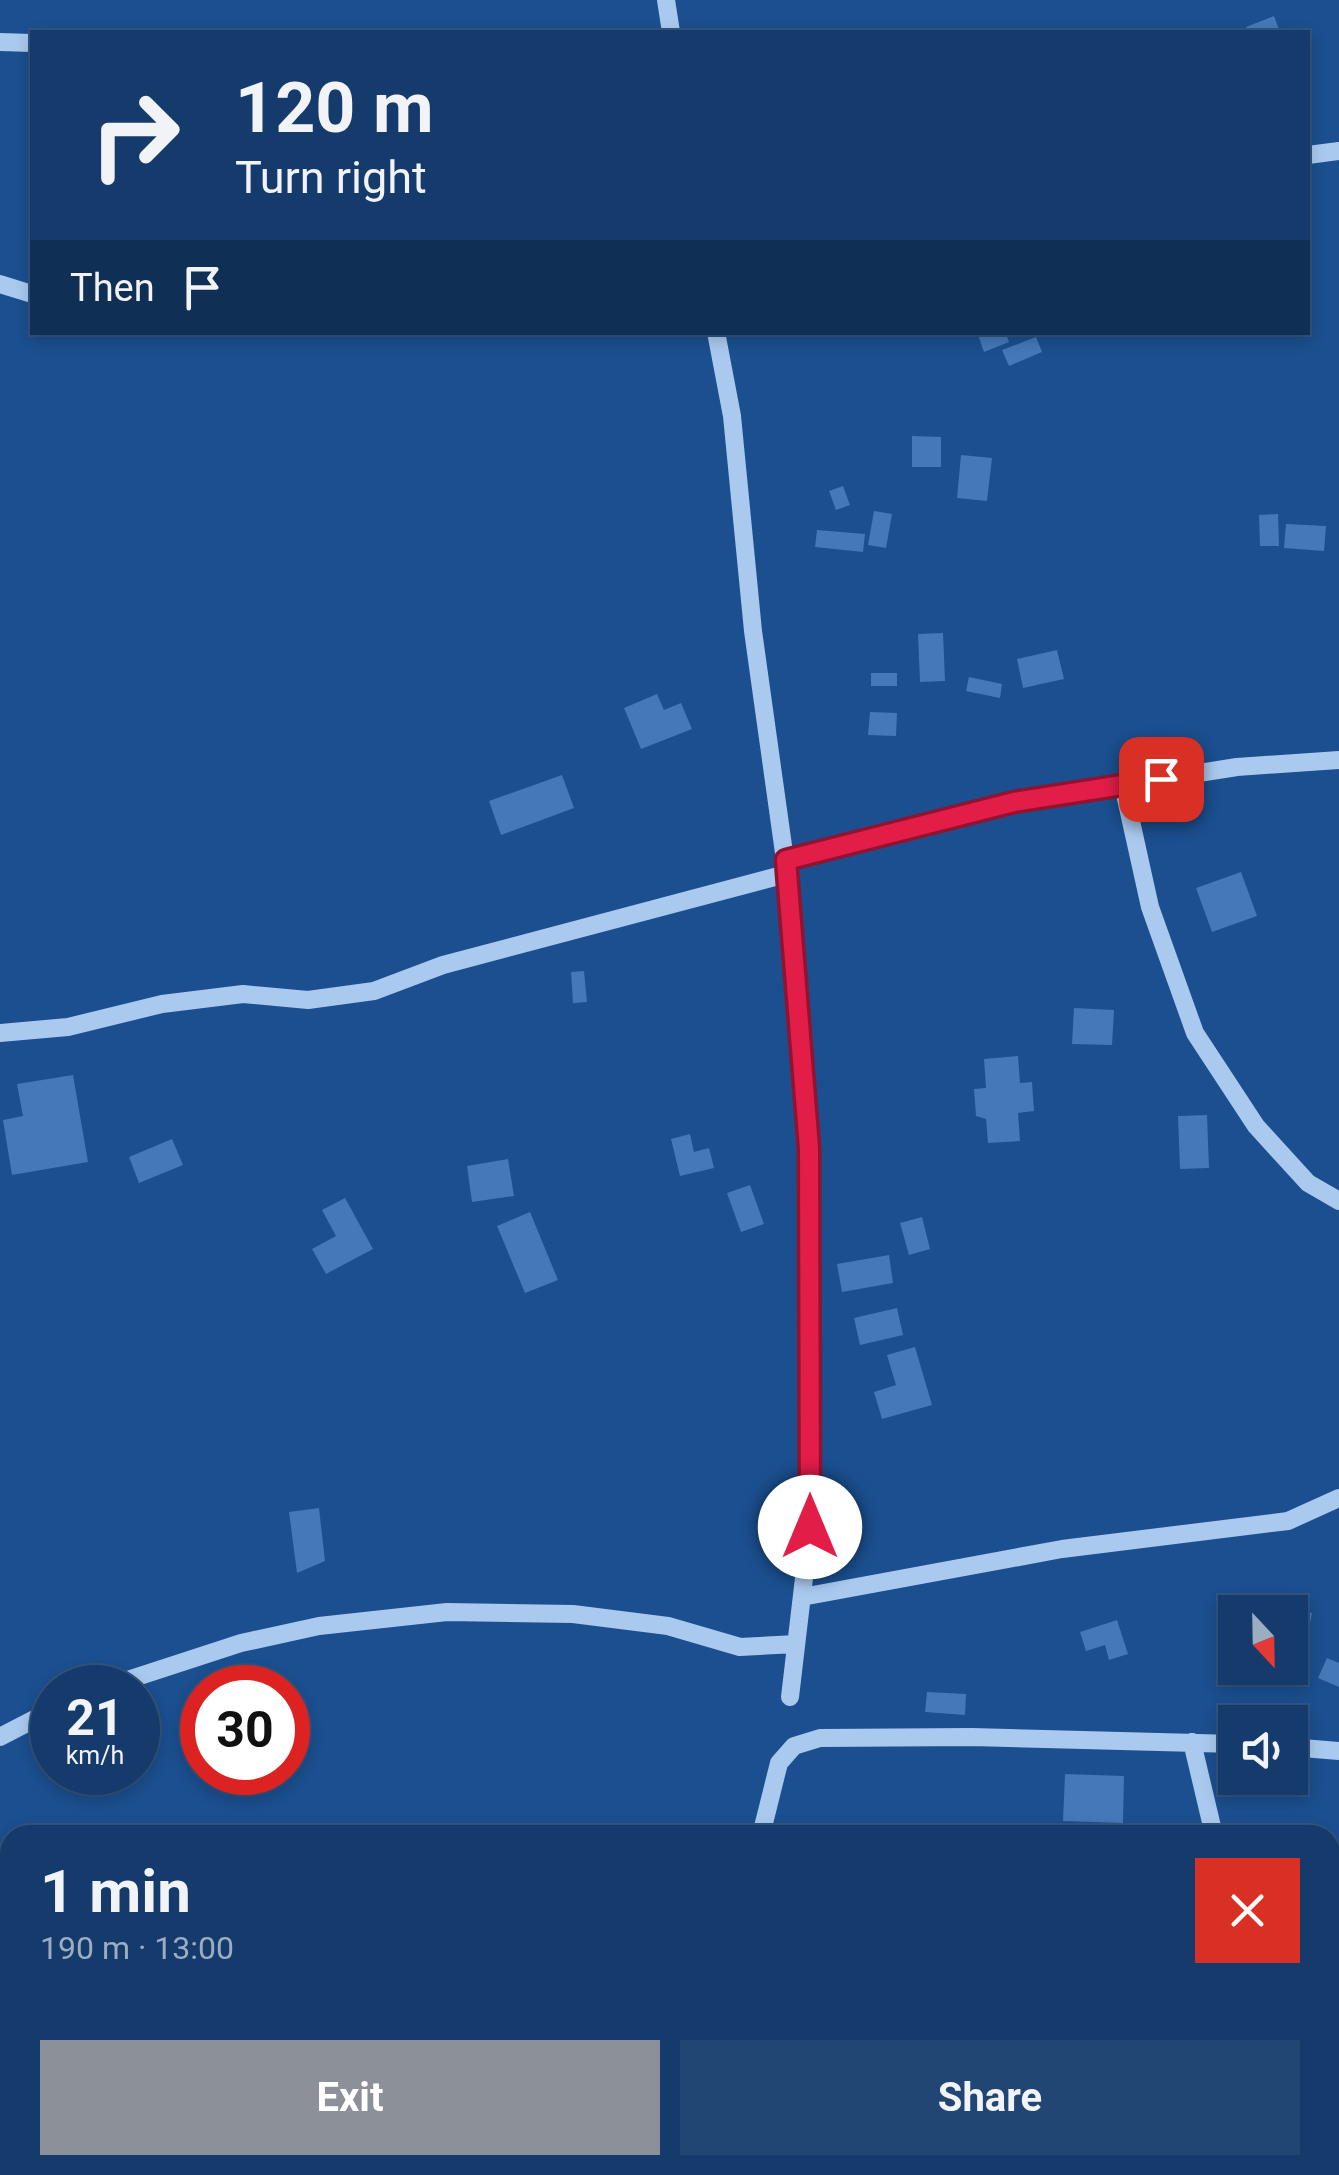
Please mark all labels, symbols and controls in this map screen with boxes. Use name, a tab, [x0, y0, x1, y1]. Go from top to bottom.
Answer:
text: 120 m	[235, 67, 434, 149]
icon: right	[70, 70, 200, 200]
text: Turn right	[235, 151, 427, 204]
icon: arrive	[175, 260, 230, 315]
text: Then	[70, 266, 155, 310]
pin	[1119, 737, 1204, 822]
icon: arrive	[1134, 752, 1189, 807]
position arrow	[758, 1475, 862, 1579]
north arrow	[1218, 1595, 1308, 1685]
map controls	[1218, 1595, 1308, 1795]
speed limit sign: 30	[180, 1665, 310, 1795]
text: 21	[66, 1689, 124, 1747]
button: sound	[1218, 1705, 1308, 1795]
text: km/h	[66, 1741, 124, 1770]
text: 1 min	[40, 1856, 191, 1927]
button: close	[1195, 1858, 1300, 1963]
text: 190 m · 13:00	[40, 1929, 234, 1967]
button: Exit	[40, 2040, 660, 2155]
button: Share	[680, 2040, 1300, 2155]

